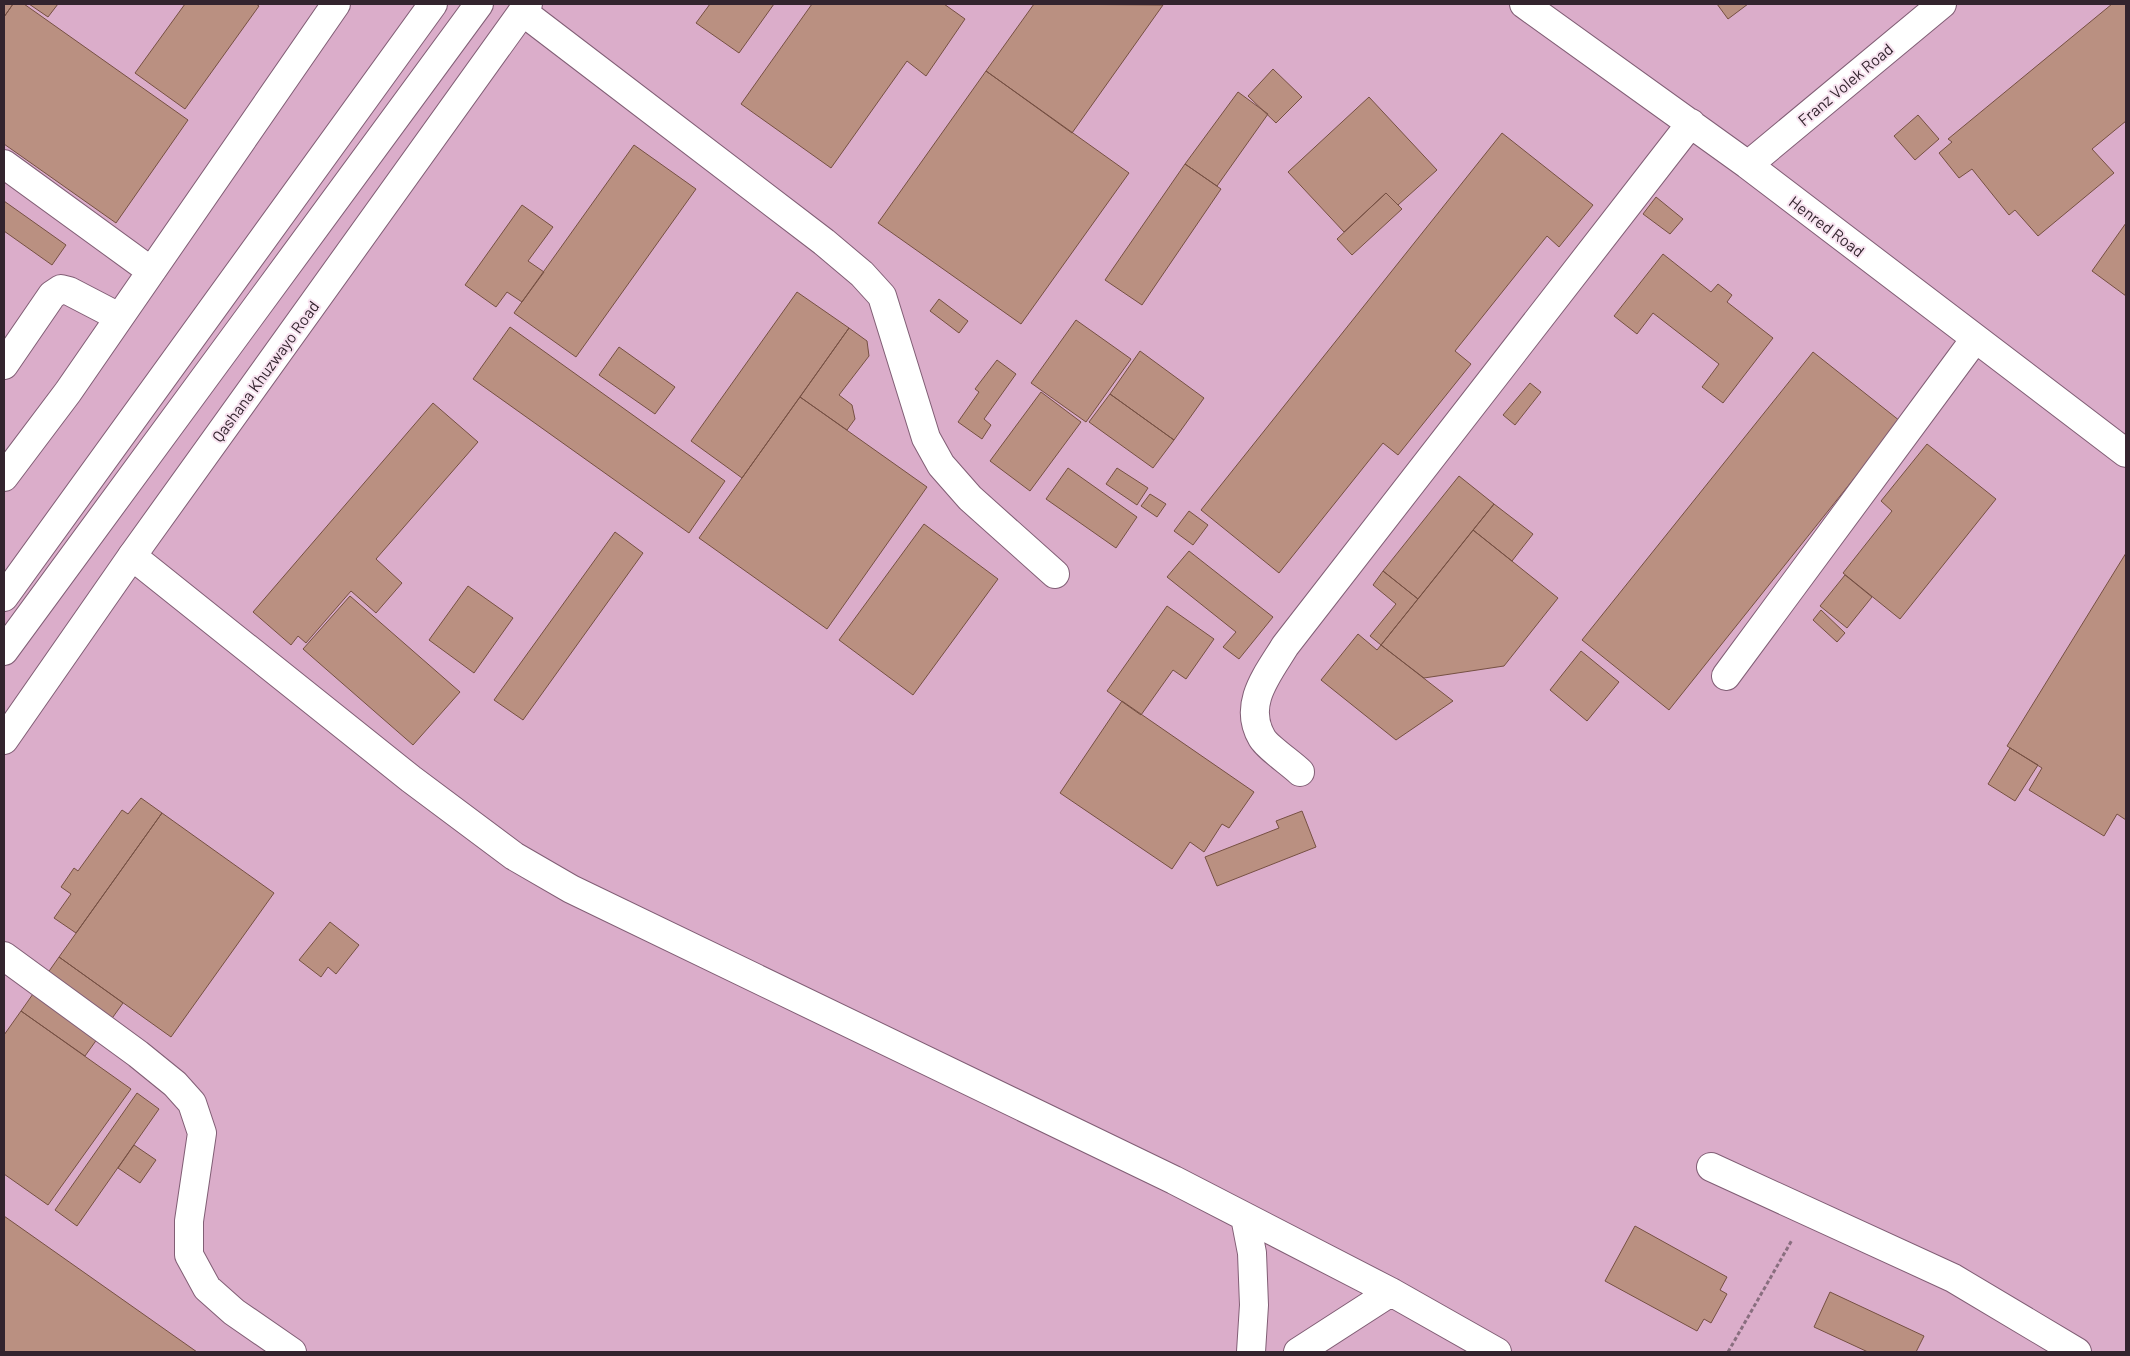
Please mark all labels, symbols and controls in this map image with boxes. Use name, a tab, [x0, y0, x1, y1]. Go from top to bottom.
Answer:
street label: Franz Volek Road	[1794, 39, 1896, 129]
street label: Henred Road	[1786, 192, 1868, 260]
street label: Qashana Khuzwayo Road	[207, 297, 323, 445]

